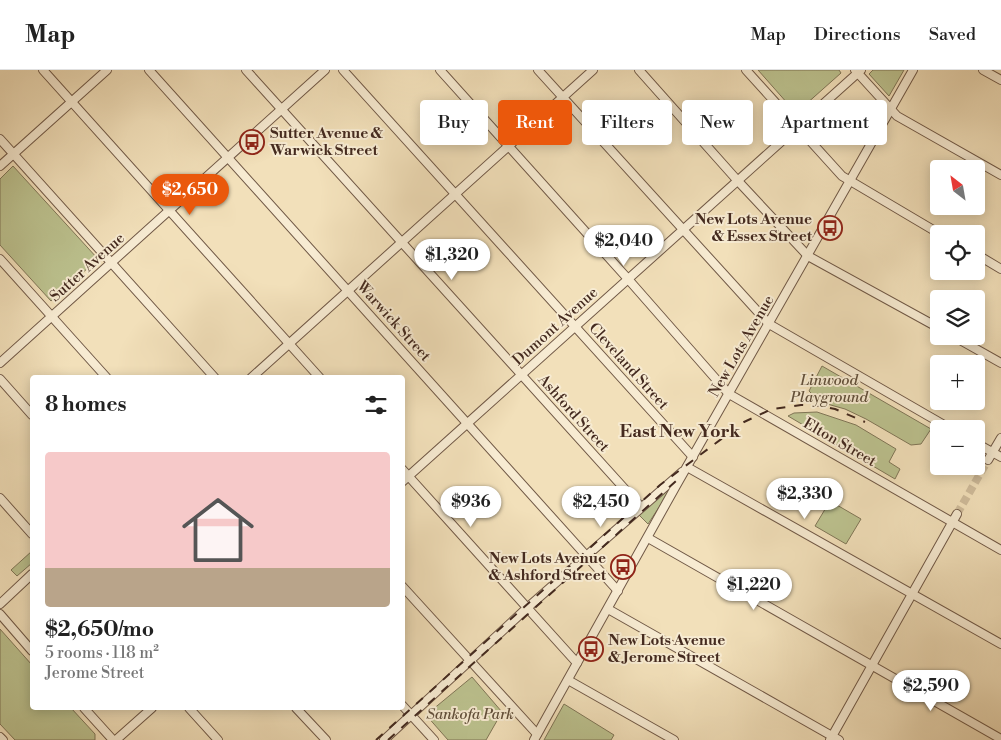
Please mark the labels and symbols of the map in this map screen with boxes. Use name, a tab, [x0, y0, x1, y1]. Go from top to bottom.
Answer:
place label: Sutter Avenue & Warwick Street	[269, 124, 384, 160]
bus stop icon: Sutter Avenue & Warwick Street	[239, 129, 265, 155]
north arrow	[930, 160, 985, 215]
pin: $2,650	[149, 174, 231, 216]
place label: New Lots Avenue & Essex Street	[695, 210, 813, 246]
bus stop icon: New Lots Avenue & Essex Street	[817, 215, 843, 241]
pin: $2,040	[583, 224, 665, 267]
street label: Sutter Avenue	[46, 229, 129, 306]
pin: $1,320	[411, 238, 493, 281]
street label: Warwick Street	[352, 276, 435, 366]
street label: Dumont Avenue	[509, 283, 602, 370]
street label: New Lots Avenue	[705, 292, 778, 401]
street label: Cleveland Street	[585, 319, 673, 414]
street label: Ashford Street	[533, 370, 614, 457]
park label: Linwood Playground	[789, 371, 868, 407]
street label: Elton Street	[800, 414, 880, 471]
district label: East New York	[620, 420, 741, 443]
pin: $2,330	[764, 478, 846, 520]
pin: $936	[441, 486, 501, 528]
pin: $2,450	[560, 486, 642, 528]
place label: New Lots Avenue & Ashford Street	[488, 549, 607, 585]
bus stop icon: New Lots Avenue & Ashford Street	[610, 554, 636, 580]
pin: $1,220	[713, 568, 795, 611]
place label: New Lots Avenue & Jerome Street	[608, 631, 725, 667]
bus stop icon: New Lots Avenue & Jerome Street	[578, 636, 604, 662]
pin: $2,590	[890, 670, 972, 712]
park label: Sankofa Park	[426, 705, 514, 724]

